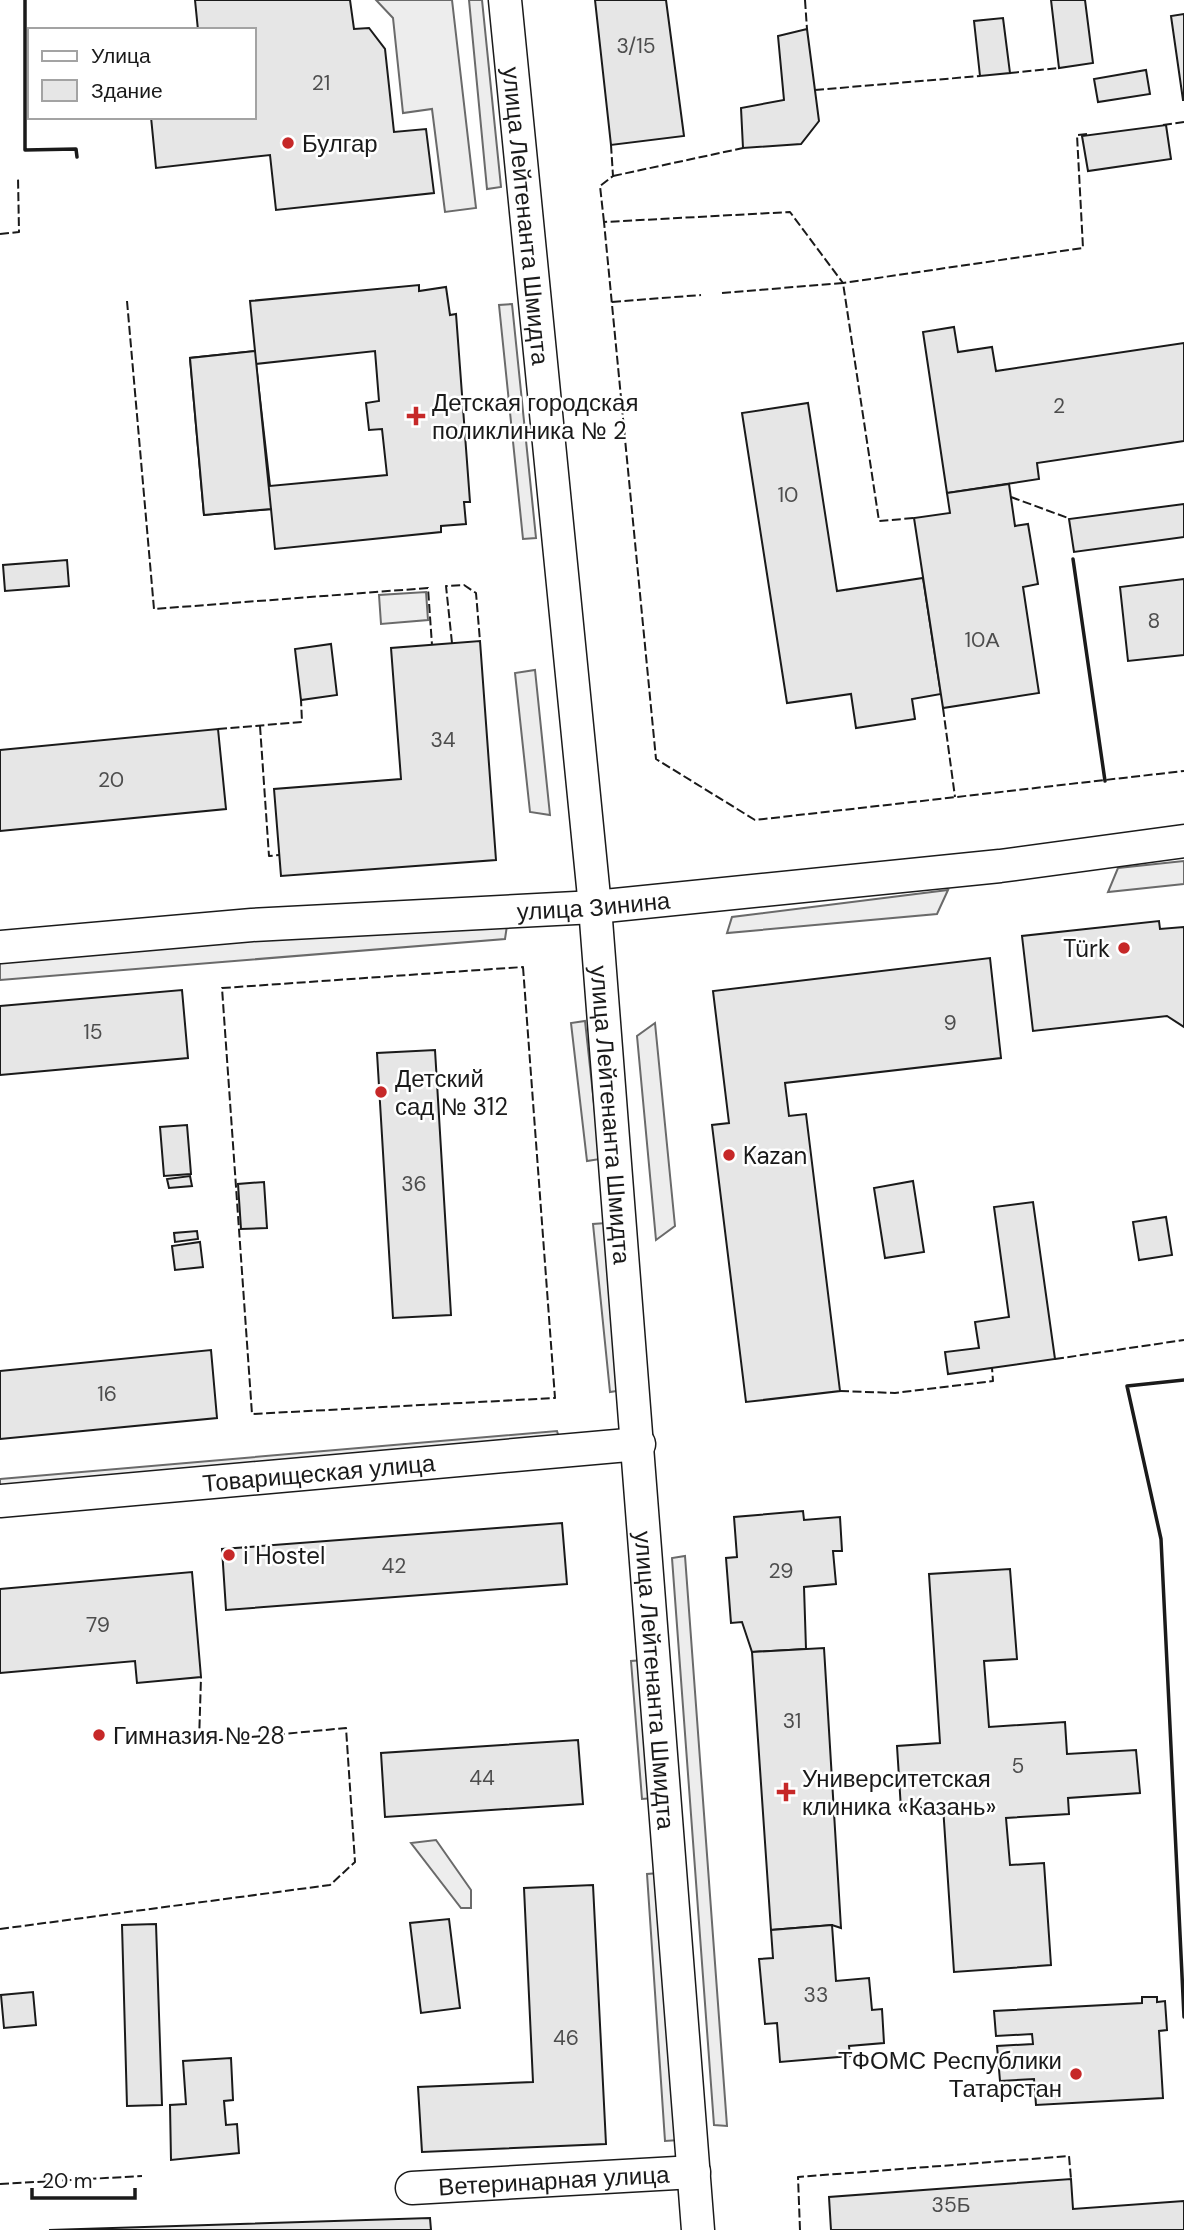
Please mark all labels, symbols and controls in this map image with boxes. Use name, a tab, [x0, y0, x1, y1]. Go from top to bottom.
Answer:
legend	[28, 28, 256, 119]
house number: 3/15	[616, 32, 656, 60]
text: Улица	[91, 42, 151, 70]
street label: улица Лейтенанта Шмидта	[496, 65, 557, 367]
house number: 21	[312, 69, 330, 97]
text: Здание	[91, 77, 163, 105]
place label: Булгар	[302, 128, 378, 159]
marker: Булгар	[280, 135, 296, 151]
place label: Детская городская поликлиника № 2	[432, 387, 638, 446]
house number: 2	[1053, 392, 1065, 420]
marker: Детская городская поликлиника № 2	[406, 406, 426, 426]
house number: 10	[778, 481, 798, 509]
house number: 8	[1148, 607, 1160, 635]
house number: 10А	[965, 626, 999, 654]
house number: 34	[430, 726, 456, 754]
house number: 20	[98, 766, 124, 794]
street label: улица Зинина	[516, 884, 672, 927]
place label: Türk	[1063, 933, 1110, 964]
marker: Türk	[1116, 940, 1132, 956]
street label: улица Лейтенанта Шмидта	[584, 964, 638, 1266]
house number: 9	[943, 1009, 957, 1037]
house number: 15	[83, 1018, 103, 1046]
place label: Детский сад № 312	[395, 1063, 508, 1122]
marker: Детский сад № 312	[373, 1084, 389, 1100]
place label: Kazan	[743, 1140, 807, 1171]
marker: Kazan	[721, 1147, 737, 1163]
house number: 36	[401, 1170, 427, 1198]
house number: 16	[97, 1380, 117, 1408]
street label: Товарищеская улица	[201, 1447, 437, 1498]
street label: улица Лейтенанта Шмидта	[628, 1530, 682, 1831]
place label: i Hostel	[243, 1540, 325, 1571]
marker: i Hostel	[221, 1547, 237, 1563]
house number: 42	[382, 1552, 406, 1580]
house number: 29	[768, 1557, 794, 1585]
house number: 79	[86, 1611, 110, 1639]
house number: 31	[783, 1707, 801, 1735]
place label: Гимназия № 28	[113, 1720, 285, 1751]
marker: Гимназия № 28	[91, 1727, 107, 1743]
house number: 5	[1012, 1752, 1024, 1780]
place label: Университетская клиника «Казань»	[802, 1763, 996, 1822]
house number: 44	[469, 1764, 495, 1792]
marker: Университетская клиника «Казань»	[776, 1782, 796, 1802]
house number: 33	[804, 1981, 828, 2009]
house number: 46	[553, 2024, 579, 2052]
place label: ТФОМС Республики Татарстан	[838, 2045, 1062, 2104]
marker: ТФОМС Республики Татарстан	[1068, 2066, 1084, 2082]
scale bar	[32, 2156, 135, 2200]
street label: Ветеринарная улица	[437, 2158, 671, 2202]
text: 20 m	[42, 2167, 93, 2195]
house number: 35Б	[931, 2191, 971, 2219]

